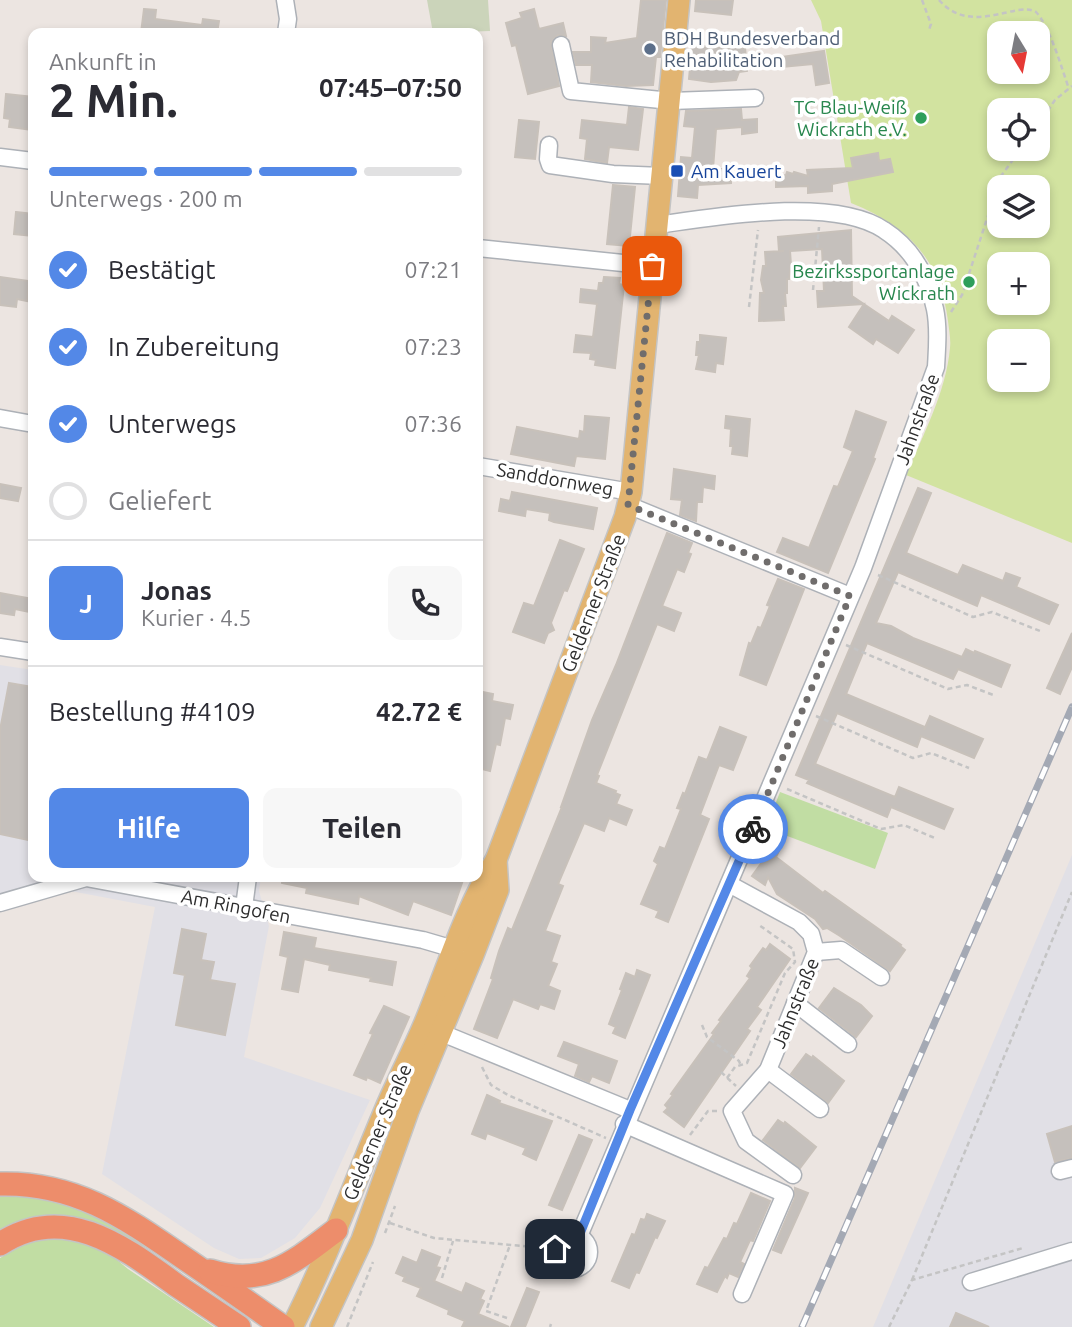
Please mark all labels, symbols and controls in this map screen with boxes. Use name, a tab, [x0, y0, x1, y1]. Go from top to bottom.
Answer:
north arrow	[987, 21, 1050, 84]
map controls	[987, 21, 1050, 392]
place label: BDH Bundesverband Rehabilitation	[664, 27, 840, 71]
marker: BDH Bundesverband Rehabilitation	[642, 41, 658, 57]
text: Ankunft in	[49, 49, 157, 74]
text: 07:45–07:50	[319, 73, 462, 102]
text: 2 Min.	[49, 74, 178, 126]
place label: TC Blau-Weiß Wickrath e.V.	[794, 96, 907, 140]
button: locate	[987, 98, 1050, 161]
marker: TC Blau-Weiß Wickrath e.V.	[913, 110, 929, 126]
place label: Am Kauert	[691, 160, 782, 182]
marker: Am Kauert	[669, 163, 685, 179]
button: layers	[987, 175, 1050, 238]
text: Unterwegs · 200 m	[49, 186, 243, 211]
pin	[622, 236, 682, 296]
icon: bag	[633, 247, 671, 285]
icon: check	[49, 251, 87, 289]
button: +	[987, 252, 1050, 315]
text: Bestätigt	[108, 255, 215, 284]
text: 07:21	[404, 257, 462, 282]
place label: Bezirkssportanlage Wickrath	[792, 260, 955, 304]
marker: Bezirkssportanlage Wickrath	[961, 274, 977, 290]
icon: check	[49, 328, 87, 366]
button: −	[987, 329, 1050, 392]
text: In Zubereitung	[108, 332, 280, 361]
text: 07:23	[404, 334, 462, 359]
street label: Jahnstraße	[890, 370, 944, 468]
icon: check	[49, 405, 87, 443]
text: Unterwegs	[108, 409, 236, 438]
text: 07:36	[404, 411, 462, 436]
street label: Sanddornweg	[495, 458, 615, 500]
text: Geliefert	[108, 486, 211, 515]
street label: Gelderner Straße	[557, 531, 629, 675]
button: phone	[388, 566, 462, 640]
text: Jonas	[141, 576, 212, 605]
text: J	[79, 589, 93, 618]
text: Kurier · 4.5	[141, 605, 252, 630]
text: Bestellung #4109	[49, 697, 256, 726]
text: 42.72 €	[376, 697, 462, 726]
button: Hilfe	[49, 788, 249, 868]
button: Teilen	[263, 788, 462, 868]
courier	[718, 794, 788, 864]
icon: bike	[734, 810, 772, 848]
street label: Am Ringofen	[179, 885, 293, 927]
street label: Jahnstraße	[767, 955, 823, 1051]
street label: Gelderner Straße	[338, 1060, 416, 1204]
pin	[525, 1219, 585, 1279]
icon: home	[536, 1230, 574, 1268]

